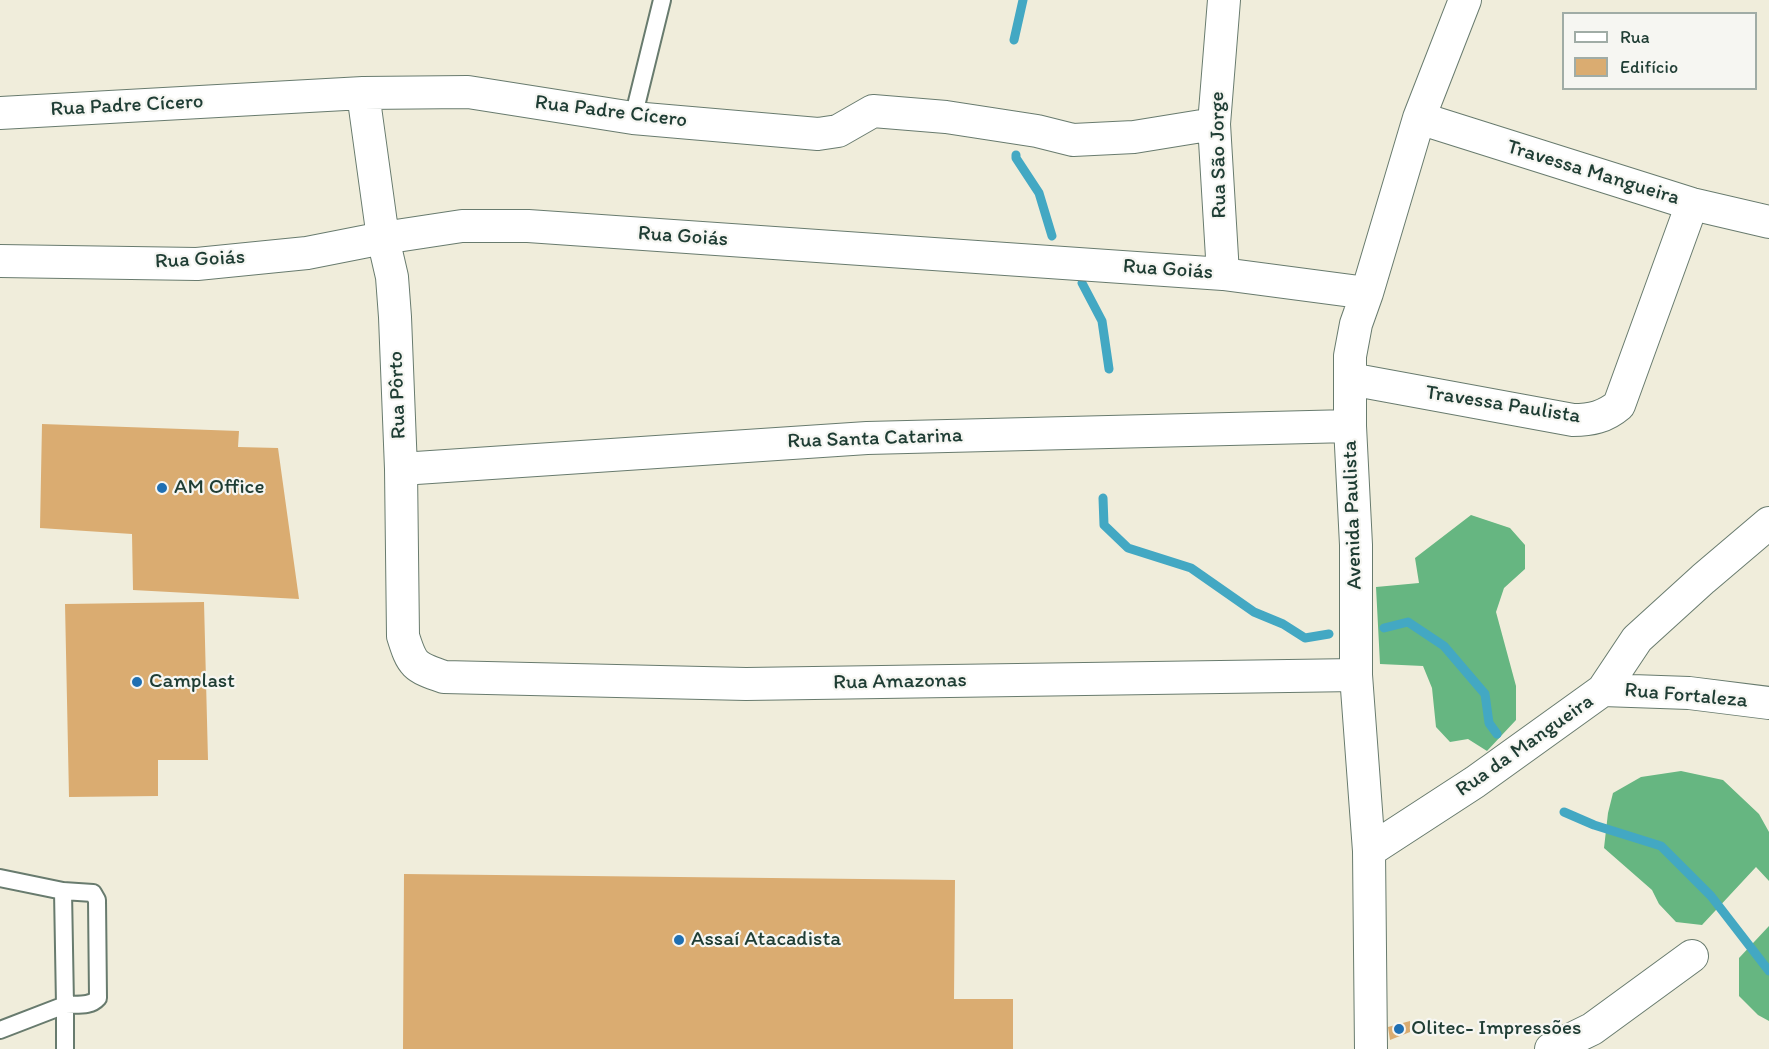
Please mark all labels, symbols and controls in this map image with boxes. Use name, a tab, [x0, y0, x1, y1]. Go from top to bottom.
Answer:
legend	[1562, 12, 1757, 90]
text: Rua	[1620, 26, 1650, 48]
text: Edifício	[1620, 56, 1678, 78]
street label: Rua Padre Cícero	[50, 89, 204, 123]
street label: Rua Padre Cícero	[533, 90, 689, 134]
street label: Rua São Jorge	[1205, 91, 1233, 219]
street label: Travessa Mangueira	[1504, 135, 1682, 211]
street label: Rua Goiás	[637, 221, 729, 253]
street label: Rua Goiás	[154, 245, 246, 275]
street label: Rua Goiás	[1122, 254, 1214, 286]
street label: Rua Pôrto	[384, 350, 412, 440]
street label: Travessa Paulista	[1424, 380, 1582, 430]
street label: Rua Santa Catarina	[787, 423, 963, 455]
street label: Avenida Paulista	[1338, 440, 1368, 590]
place label: AM Office	[174, 475, 264, 501]
marker: AM Office	[155, 481, 169, 495]
street label: Rua Amazonas	[833, 668, 967, 696]
place label: Camplast	[149, 669, 235, 695]
marker: Camplast	[130, 675, 144, 689]
street label: Rua Fortaleza	[1623, 678, 1749, 714]
street label: Rua da Mangueira	[1451, 689, 1599, 803]
place label: Assaí Atacadista	[691, 927, 841, 953]
marker: Assaí Atacadista	[672, 933, 686, 947]
place label: Olitec- Impressões	[1411, 1016, 1581, 1042]
marker: Olitec- Impressões	[1392, 1022, 1406, 1036]

